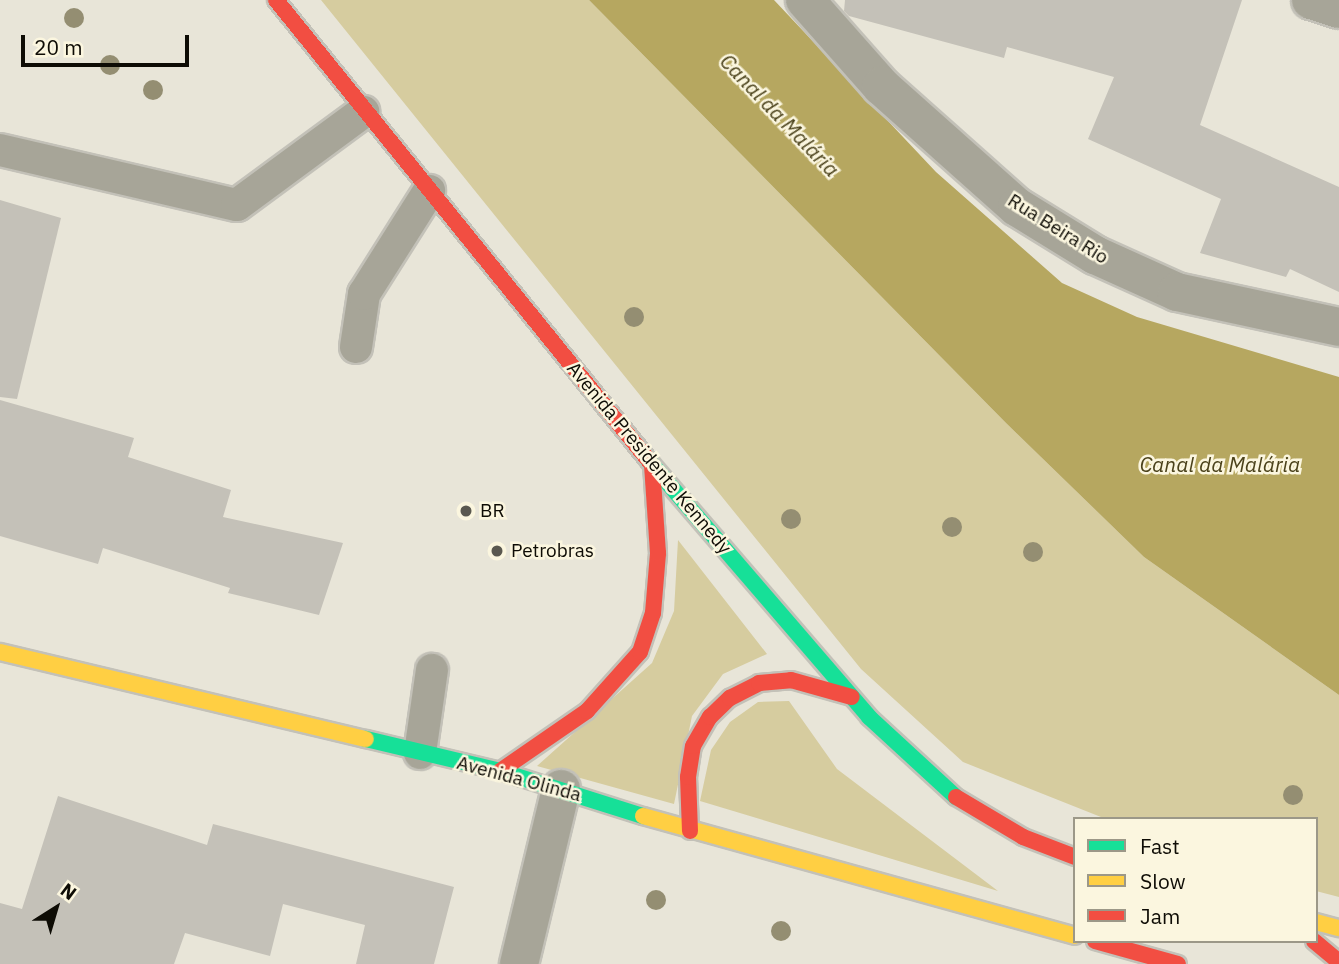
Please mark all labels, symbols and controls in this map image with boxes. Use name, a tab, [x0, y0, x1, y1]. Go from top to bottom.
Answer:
scale bar	[24, 21, 192, 65]
text: 20 m	[34, 33, 83, 61]
water label: Canal da Malária	[715, 48, 845, 182]
street label: Rua Beira Rio	[1004, 189, 1112, 269]
street label: Avenida Presidente Kennedy	[562, 357, 736, 559]
water label: Canal da Malária	[1140, 451, 1300, 477]
place label: BR	[480, 500, 505, 522]
marker: BR	[458, 503, 474, 519]
place label: Petrobras	[511, 540, 594, 562]
marker: Petrobras	[489, 543, 505, 559]
street label: Avenida Olinda	[454, 751, 584, 807]
legend	[1073, 817, 1318, 943]
text: Fast	[1140, 832, 1180, 860]
text: Slow	[1140, 867, 1186, 895]
north arrow	[21, 873, 91, 943]
text: N	[56, 877, 81, 905]
text: Jam	[1140, 902, 1180, 930]

